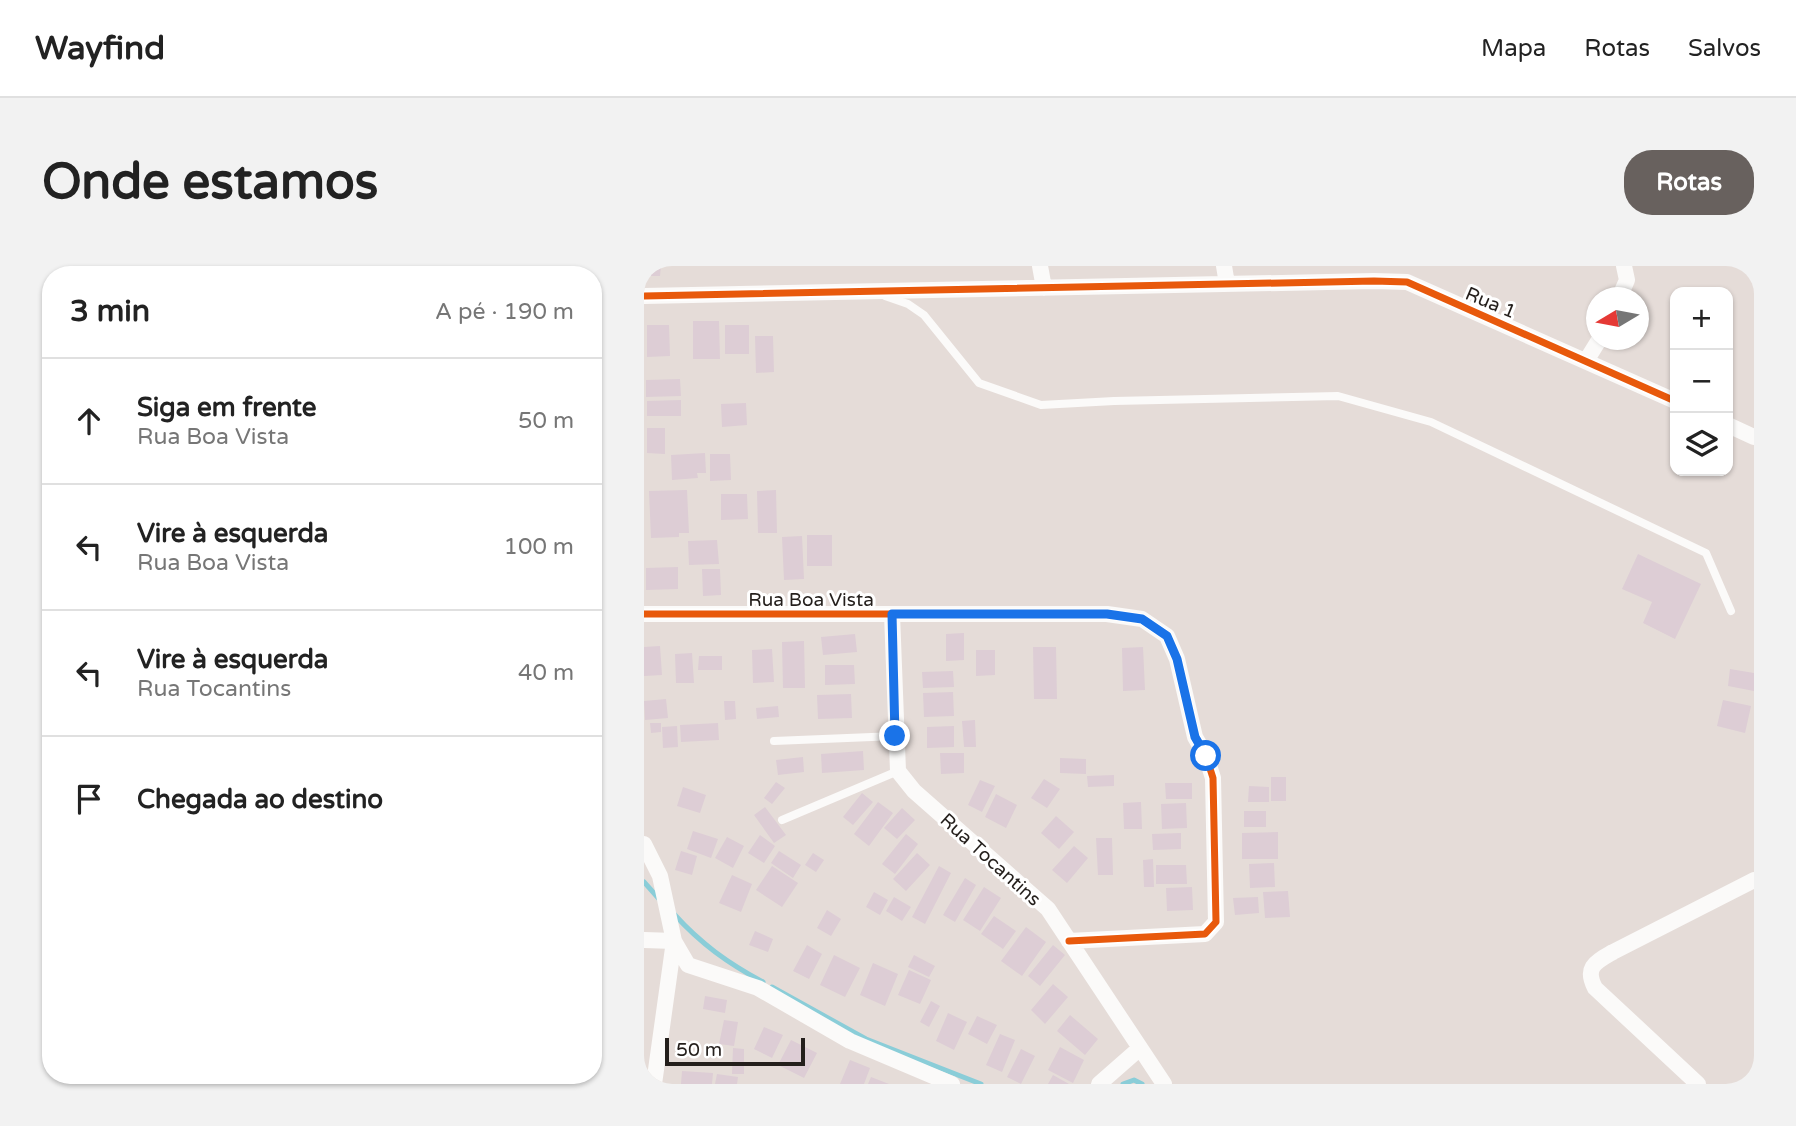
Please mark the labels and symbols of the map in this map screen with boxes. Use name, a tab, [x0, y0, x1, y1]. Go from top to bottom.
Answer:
street label: Rua 1	[1462, 283, 1519, 323]
north arrow	[1586, 287, 1649, 350]
street label: Rua Boa Vista	[748, 589, 874, 611]
route end	[879, 720, 910, 751]
route start	[1190, 740, 1221, 771]
street label: Rua Tocantins	[936, 809, 1045, 911]
scale bar	[665, 1035, 805, 1067]

